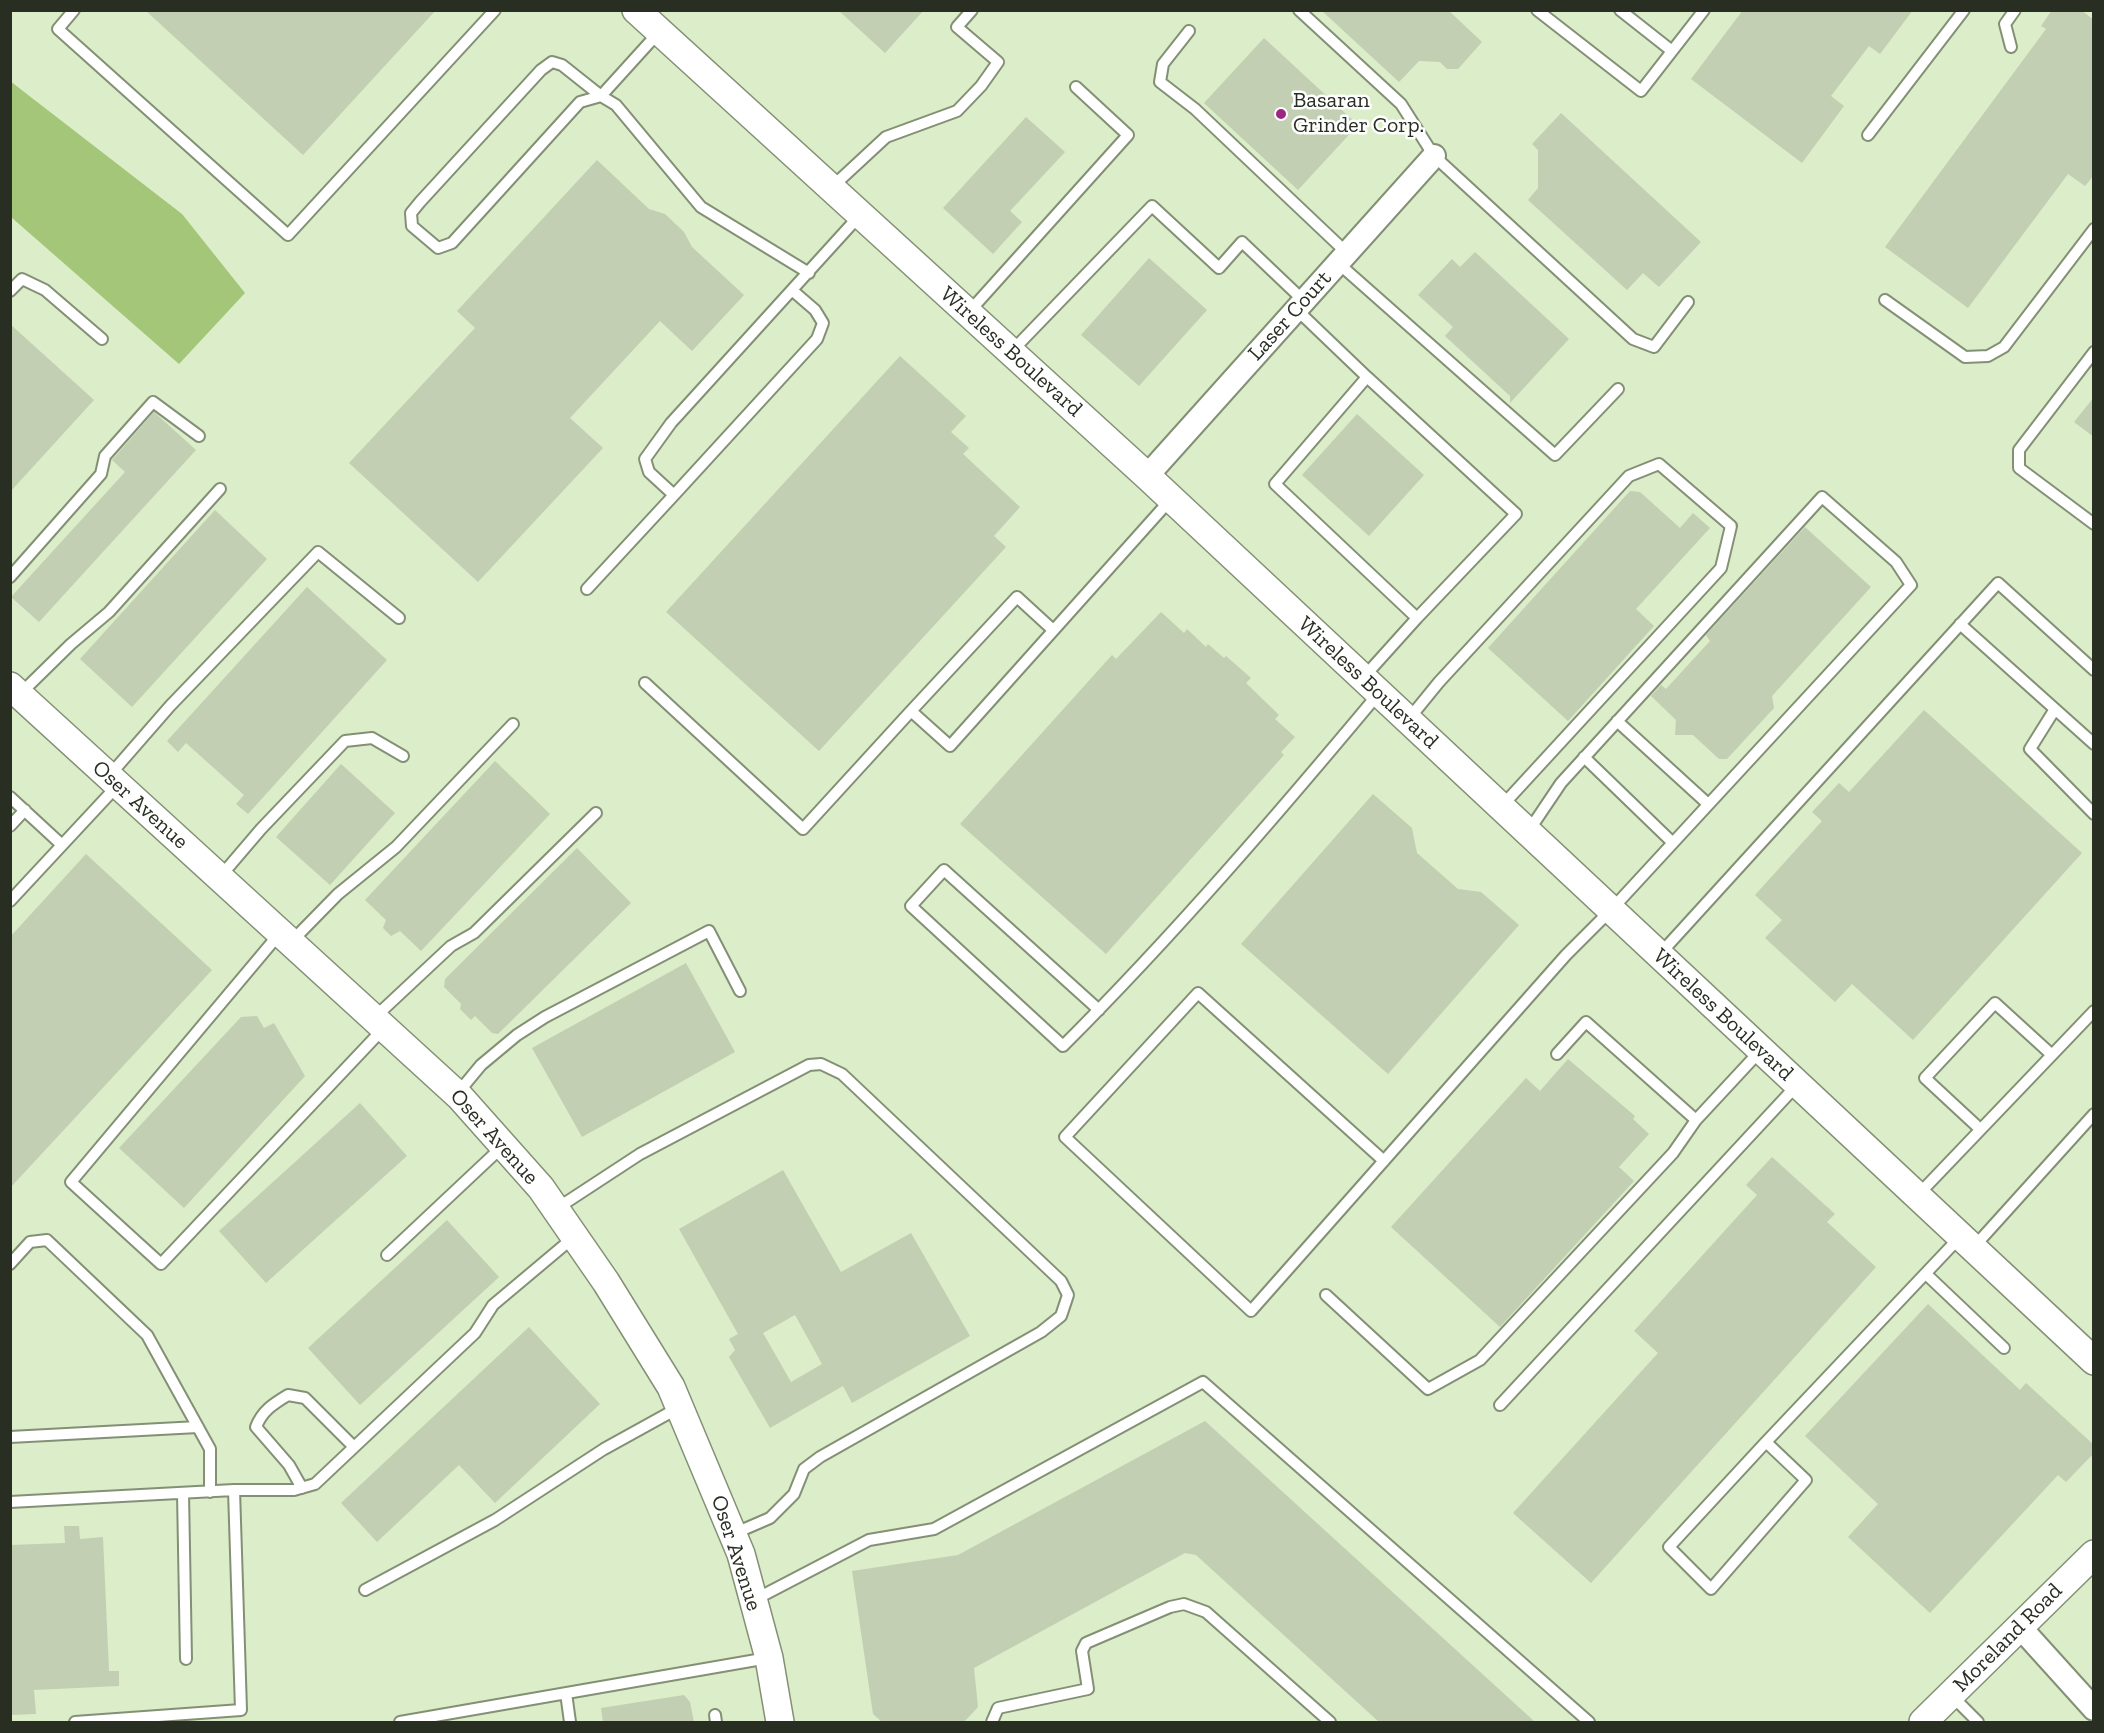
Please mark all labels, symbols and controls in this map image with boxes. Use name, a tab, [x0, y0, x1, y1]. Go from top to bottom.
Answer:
place label: Basaran Grinder Corp.	[1293, 88, 1424, 140]
marker: Basaran Grinder Corp.	[1274, 107, 1288, 121]
street label: Laser Court	[1243, 266, 1337, 366]
street label: Wireless Boulevard	[934, 281, 1088, 423]
street label: Wireless Boulevard	[1292, 611, 1444, 755]
street label: Oser Avenue	[87, 755, 193, 855]
street label: Wireless Boulevard	[1647, 943, 1799, 1087]
street label: Oser Avenue	[444, 1084, 544, 1190]
street label: Oser Avenue	[705, 1492, 767, 1614]
street label: Moreland Road	[1948, 1578, 2068, 1698]

